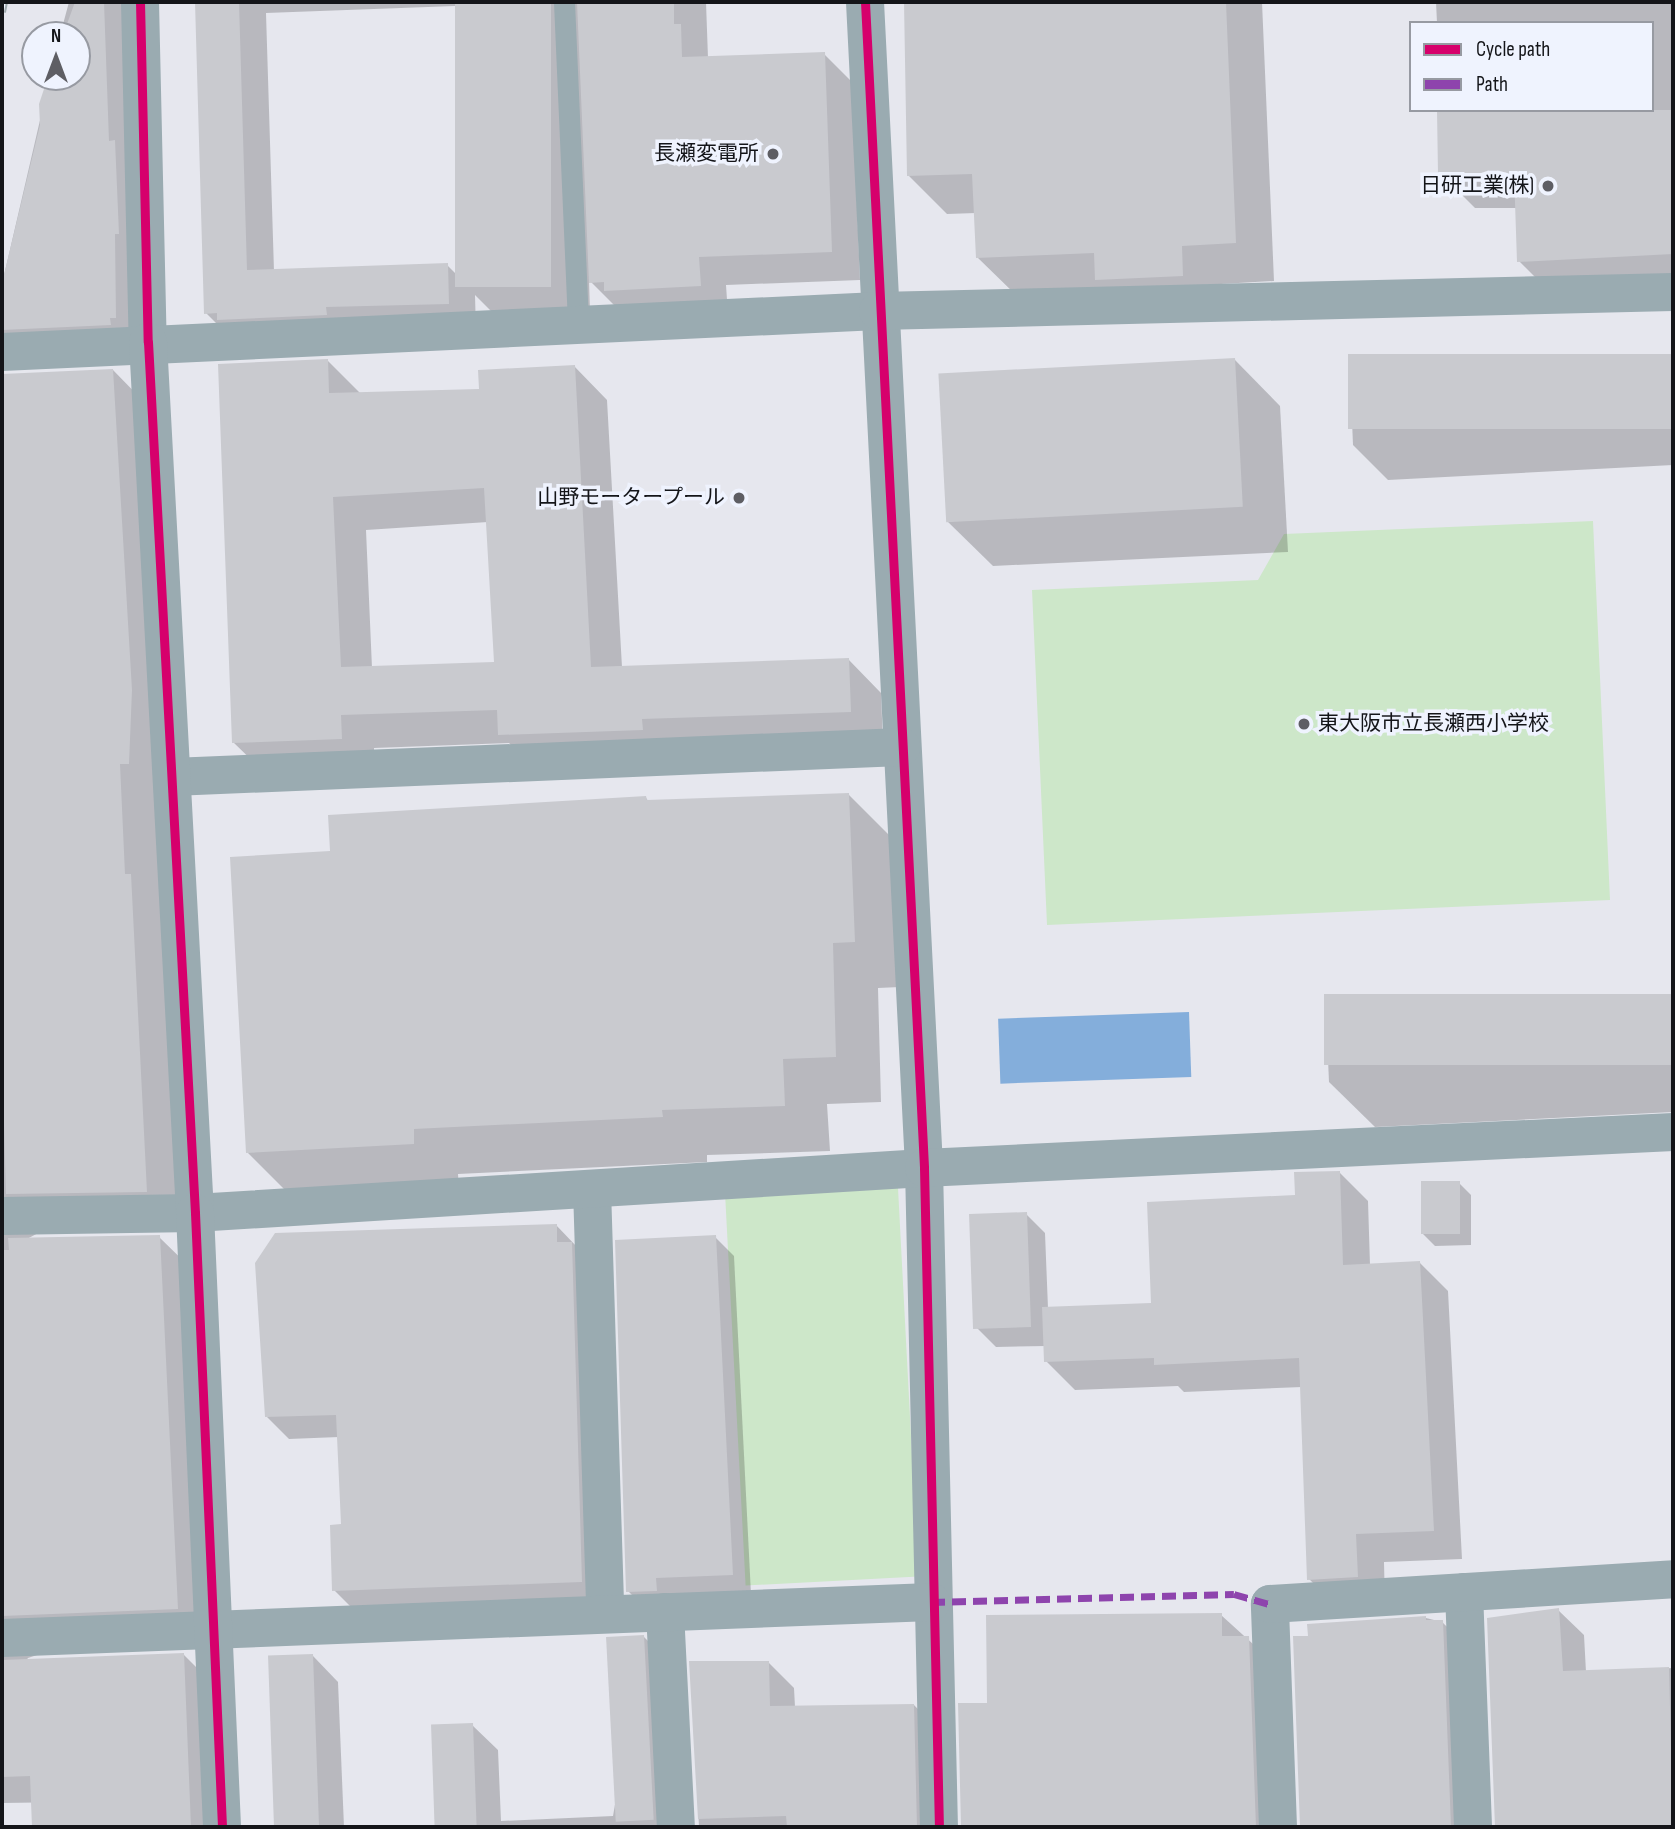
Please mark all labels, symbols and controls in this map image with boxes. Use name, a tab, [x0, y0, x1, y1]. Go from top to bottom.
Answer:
north arrow	[21, 21, 91, 91]
legend	[1409, 21, 1654, 112]
text: N	[51, 25, 61, 48]
text: Cycle path	[1476, 37, 1550, 62]
text: Path	[1476, 72, 1508, 97]
place label: 長瀬変電所	[654, 141, 759, 167]
marker: 長瀬変電所	[765, 146, 781, 162]
place label: 日研工業(株)	[1420, 173, 1534, 199]
marker: 日研工業(株)	[1540, 178, 1556, 194]
place label: 山野モータープール	[536, 485, 725, 511]
marker: 山野モータープール	[731, 490, 747, 506]
place label: 東大阪市立長瀬西小学校	[1318, 711, 1549, 737]
marker: 東大阪市立長瀬西小学校	[1296, 716, 1312, 732]

